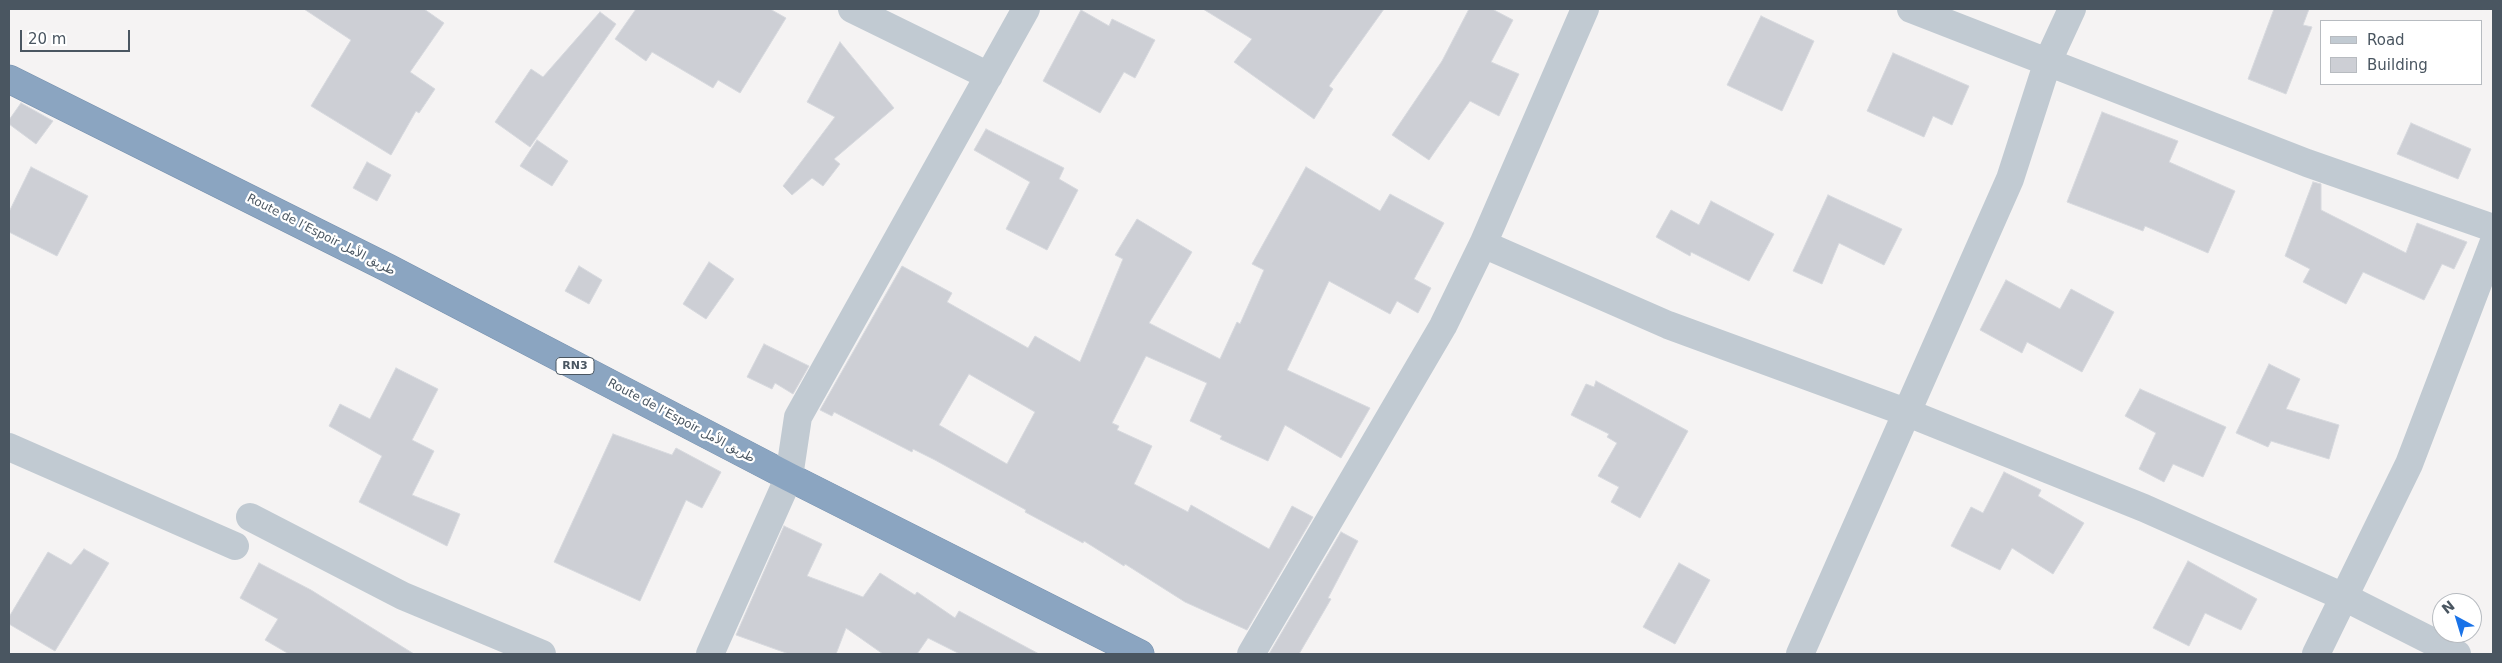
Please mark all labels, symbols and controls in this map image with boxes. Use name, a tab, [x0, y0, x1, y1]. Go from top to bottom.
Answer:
scale bar	[22, 20, 132, 52]
legend	[2320, 20, 2482, 85]
text: 20 m	[28, 30, 66, 48]
text: Road	[2367, 31, 2405, 49]
text: Building	[2367, 56, 2428, 74]
street label: Route de l’Espoir طريق الأمل	[244, 191, 398, 279]
road number: RN3	[556, 358, 594, 374]
street label: Route de l’Espoir طريق الأمل	[605, 376, 757, 466]
north arrow	[2432, 593, 2482, 643]
text: N	[2439, 597, 2458, 617]

